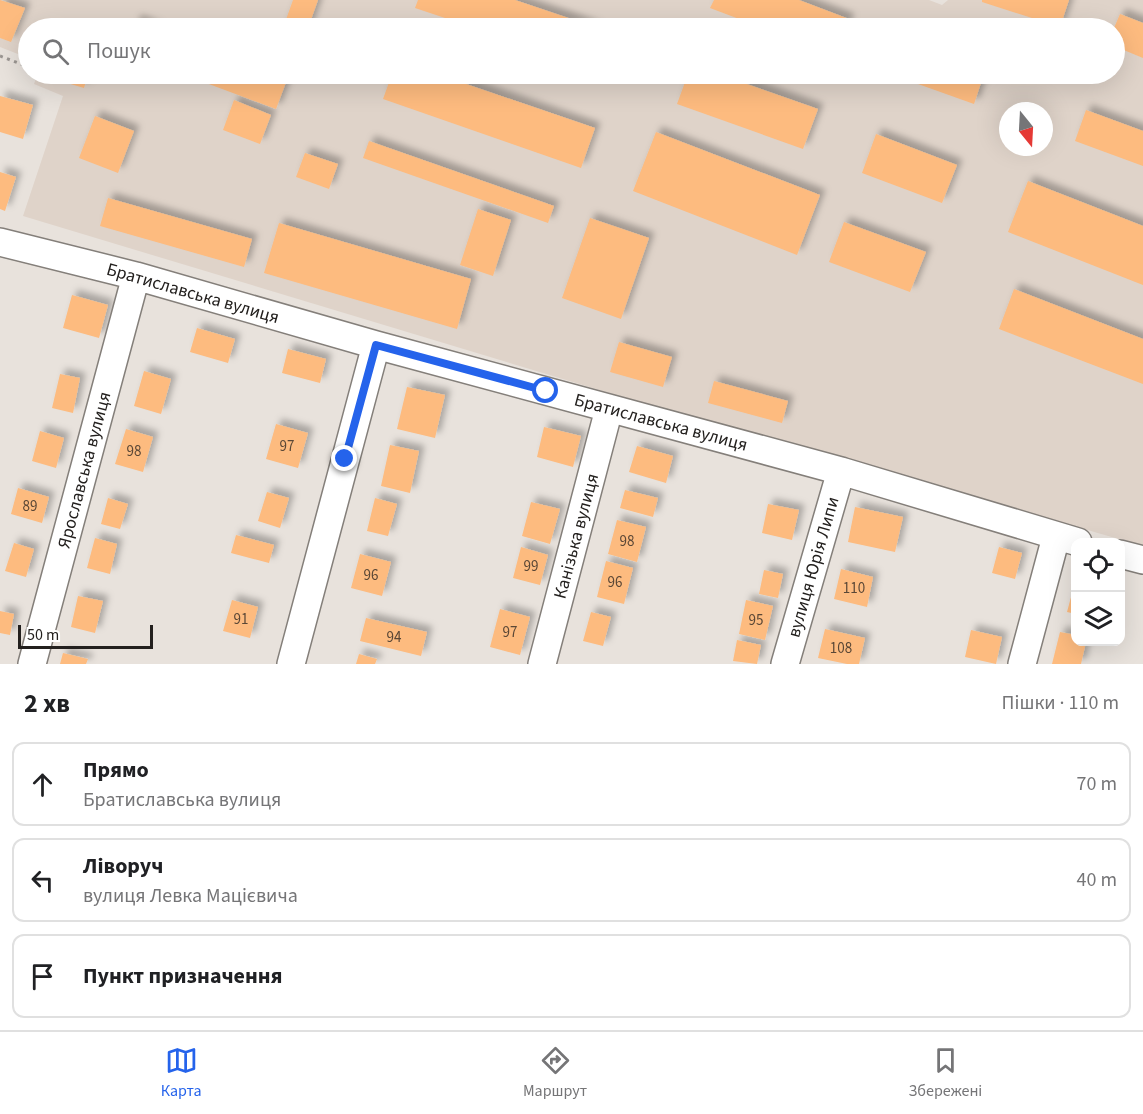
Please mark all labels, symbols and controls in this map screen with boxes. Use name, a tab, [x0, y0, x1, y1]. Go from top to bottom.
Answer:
search box	[18, 18, 1125, 84]
icon: search	[39, 35, 72, 68]
text: Пошук	[87, 35, 151, 67]
north arrow	[999, 102, 1053, 156]
street label: Братиславська вулиця	[104, 257, 282, 330]
route start	[532, 377, 558, 403]
street label: Братиславська вулиця	[571, 387, 750, 458]
street label: Ярославська вулиця	[52, 389, 117, 551]
house number: 97	[280, 436, 294, 457]
house number: 98	[127, 441, 141, 462]
route end	[331, 445, 357, 471]
street label: Канізька вулиця	[548, 471, 605, 602]
street label: вулиця Юрія Липи	[781, 494, 846, 640]
house number: 89	[23, 496, 37, 517]
house number: 98	[620, 531, 634, 552]
map controls	[1071, 538, 1125, 646]
button: locate	[1071, 538, 1125, 592]
house number: 99	[524, 556, 538, 577]
house number: 96	[364, 565, 378, 586]
house number: 96	[608, 572, 622, 593]
house number: 110	[843, 578, 865, 599]
button: layers	[1071, 592, 1125, 646]
house number: 91	[234, 609, 248, 630]
house number: 95	[749, 610, 763, 631]
scale bar	[18, 622, 153, 650]
house number: 97	[503, 622, 517, 643]
text: 50 m	[27, 624, 59, 646]
house number: 94	[387, 627, 402, 648]
house number: 108	[830, 638, 852, 659]
text: 2 хв	[24, 685, 70, 722]
text: Пішки · 110 m	[1002, 689, 1119, 717]
text: Прямо	[83, 754, 149, 786]
icon: ahead	[26, 768, 59, 801]
text: 70 m	[1077, 770, 1117, 798]
text: Братиславська вулиця	[83, 786, 281, 814]
text: Ліворуч	[83, 850, 163, 882]
icon: left	[26, 864, 59, 897]
text: 40 m	[1077, 866, 1117, 894]
text: вулиця Левка Мацієвича	[83, 882, 298, 910]
icon: arrive	[26, 960, 59, 993]
text: Пункт призначення	[83, 960, 283, 992]
tab: Карта	[161, 1044, 202, 1102]
tab: Маршрут	[523, 1044, 587, 1102]
tab: Збережені	[909, 1044, 982, 1102]

